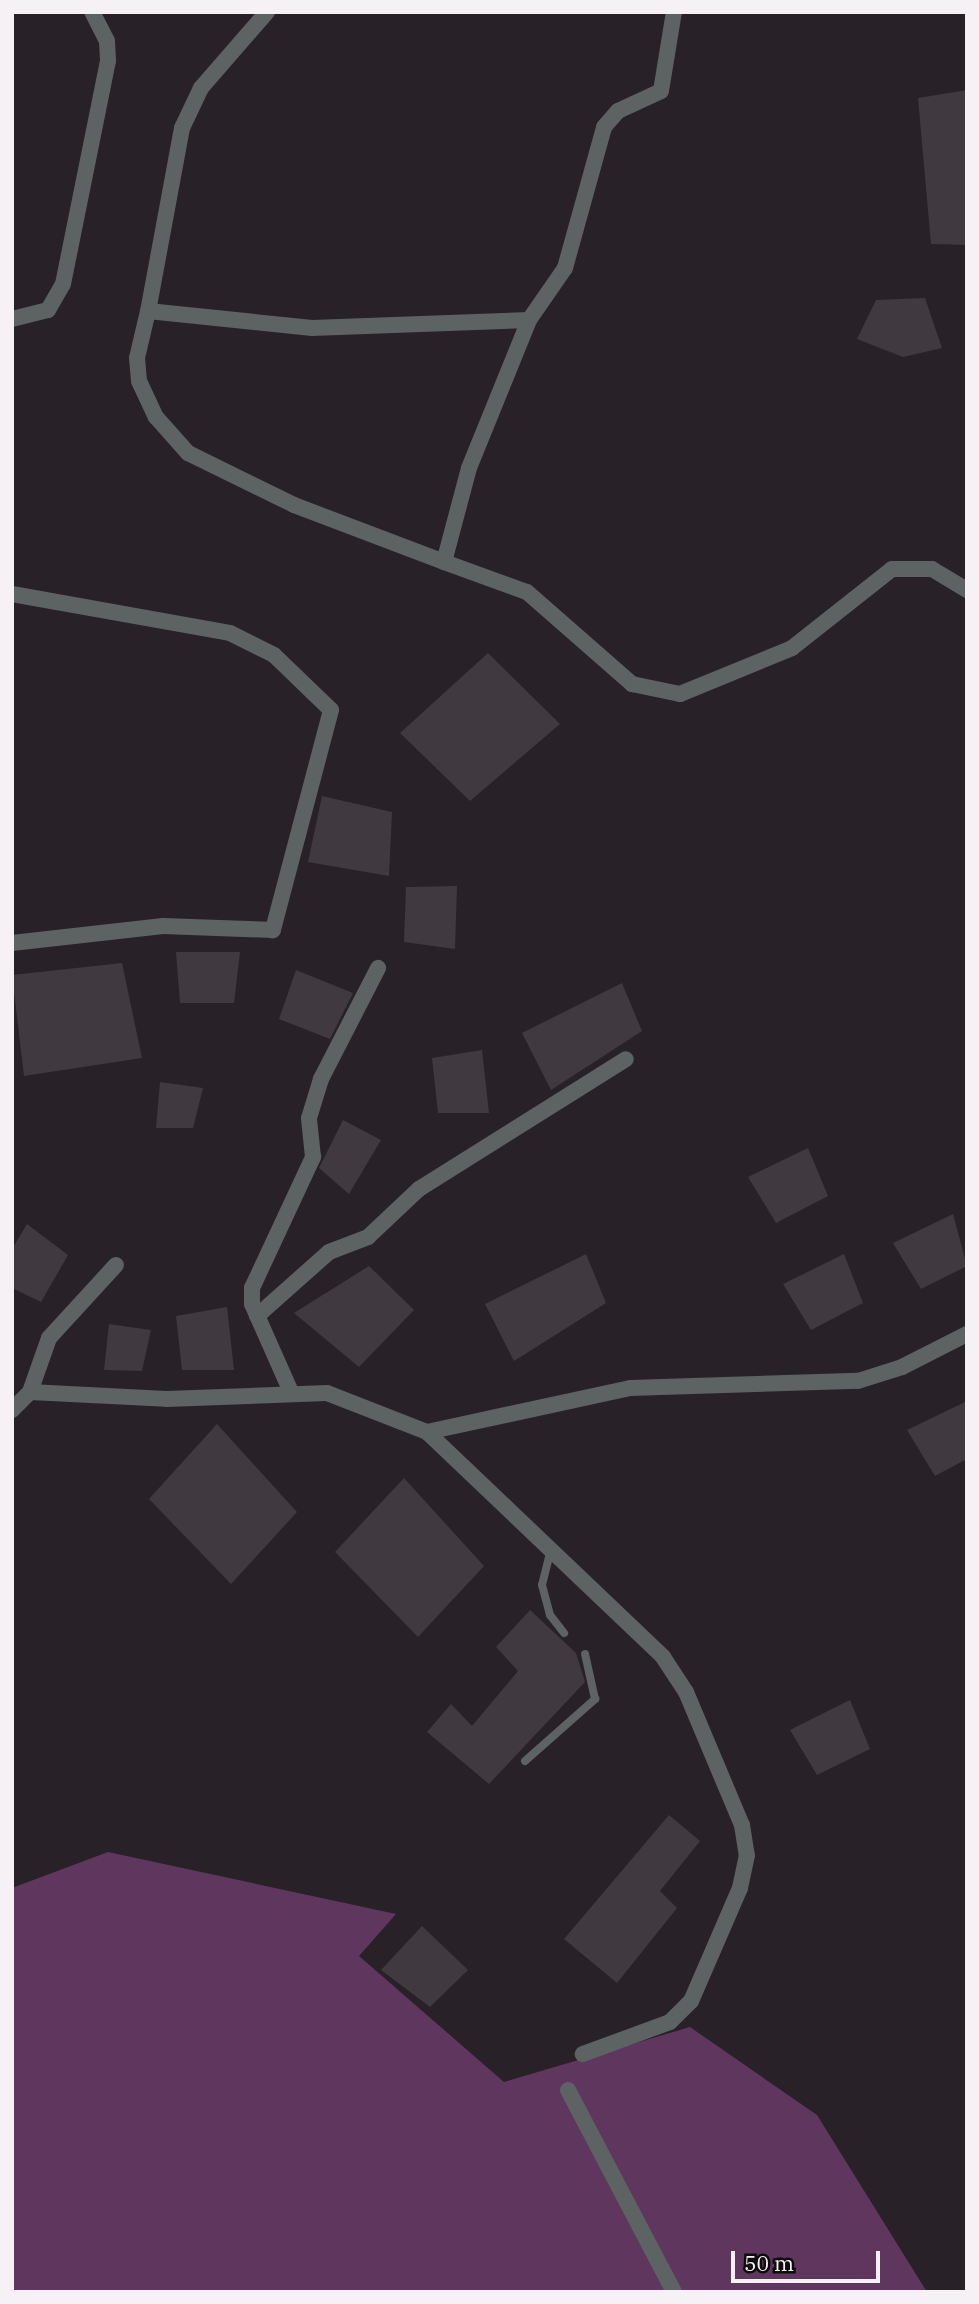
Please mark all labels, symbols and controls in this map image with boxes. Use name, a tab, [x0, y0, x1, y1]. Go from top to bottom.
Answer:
scale bar	[734, 2238, 883, 2282]
text: 50 m	[744, 2249, 794, 2277]

